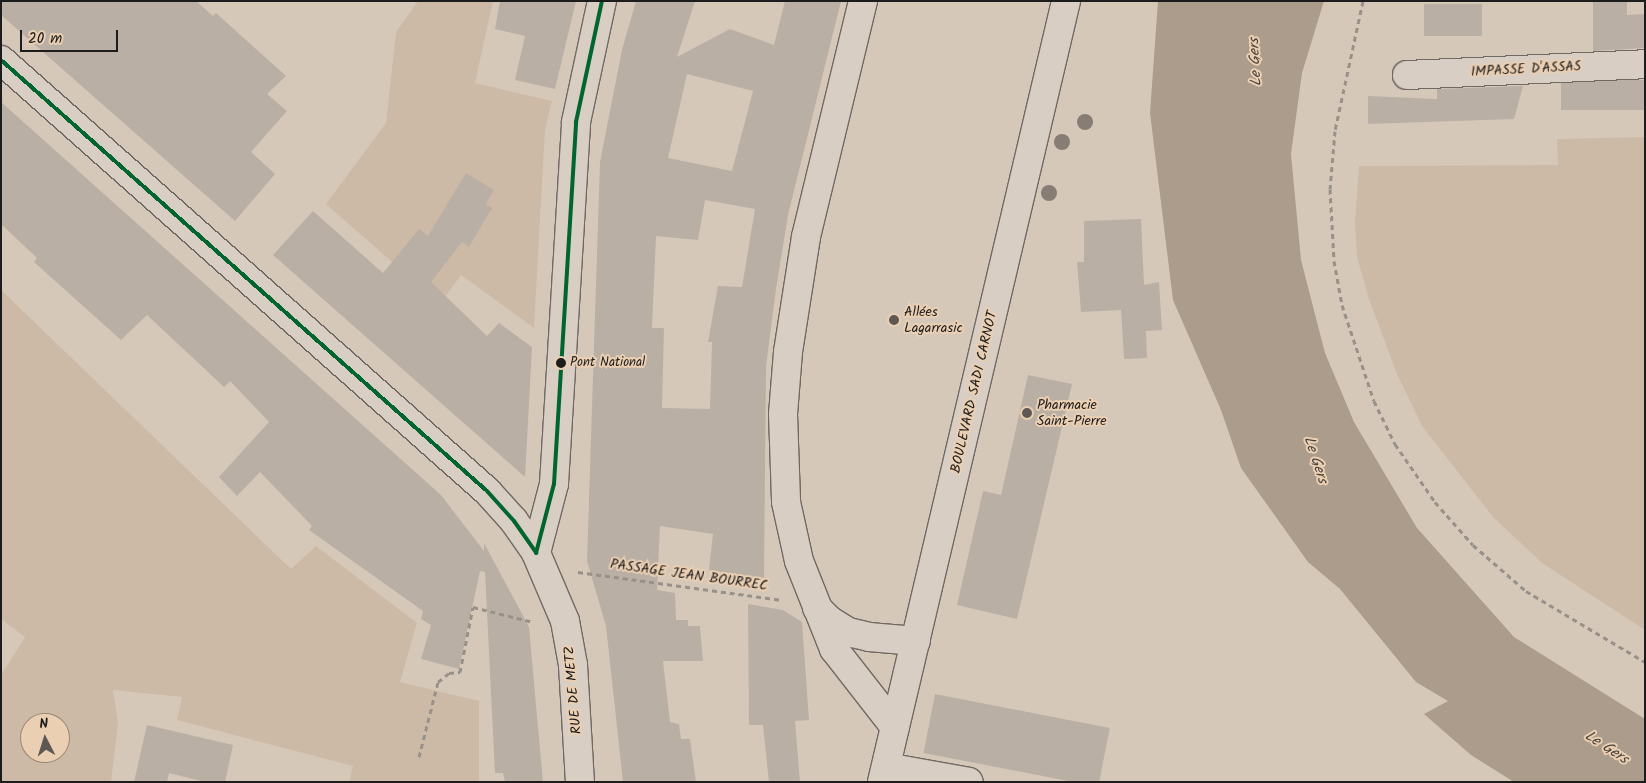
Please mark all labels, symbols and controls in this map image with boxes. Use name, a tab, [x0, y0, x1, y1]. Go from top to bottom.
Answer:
scale bar	[22, 20, 120, 52]
text: 20 m	[28, 27, 62, 51]
water label: Le Gers	[1246, 37, 1266, 87]
street label: IMPASSE D'ASSAS	[1470, 58, 1582, 80]
place label: Allées Lagarrasic	[904, 304, 963, 336]
street label: BOULEVARD SADI CARNOT	[947, 309, 1001, 475]
marker: Allées Lagarrasic	[888, 314, 900, 326]
place label: Pont National	[570, 355, 645, 371]
marker: Pont National	[556, 358, 566, 368]
place label: Pharmacie Saint-Pierre	[1037, 397, 1106, 430]
marker: Pharmacie Saint-Pierre	[1021, 407, 1033, 419]
water label: Le Gers	[1299, 434, 1331, 486]
street label: PASSAGE JEAN BOURREC	[609, 556, 769, 594]
street label: RUE DE METZ	[561, 645, 585, 735]
north arrow	[20, 713, 70, 763]
text: N	[38, 713, 49, 735]
water label: Le Gers	[1581, 727, 1631, 769]

